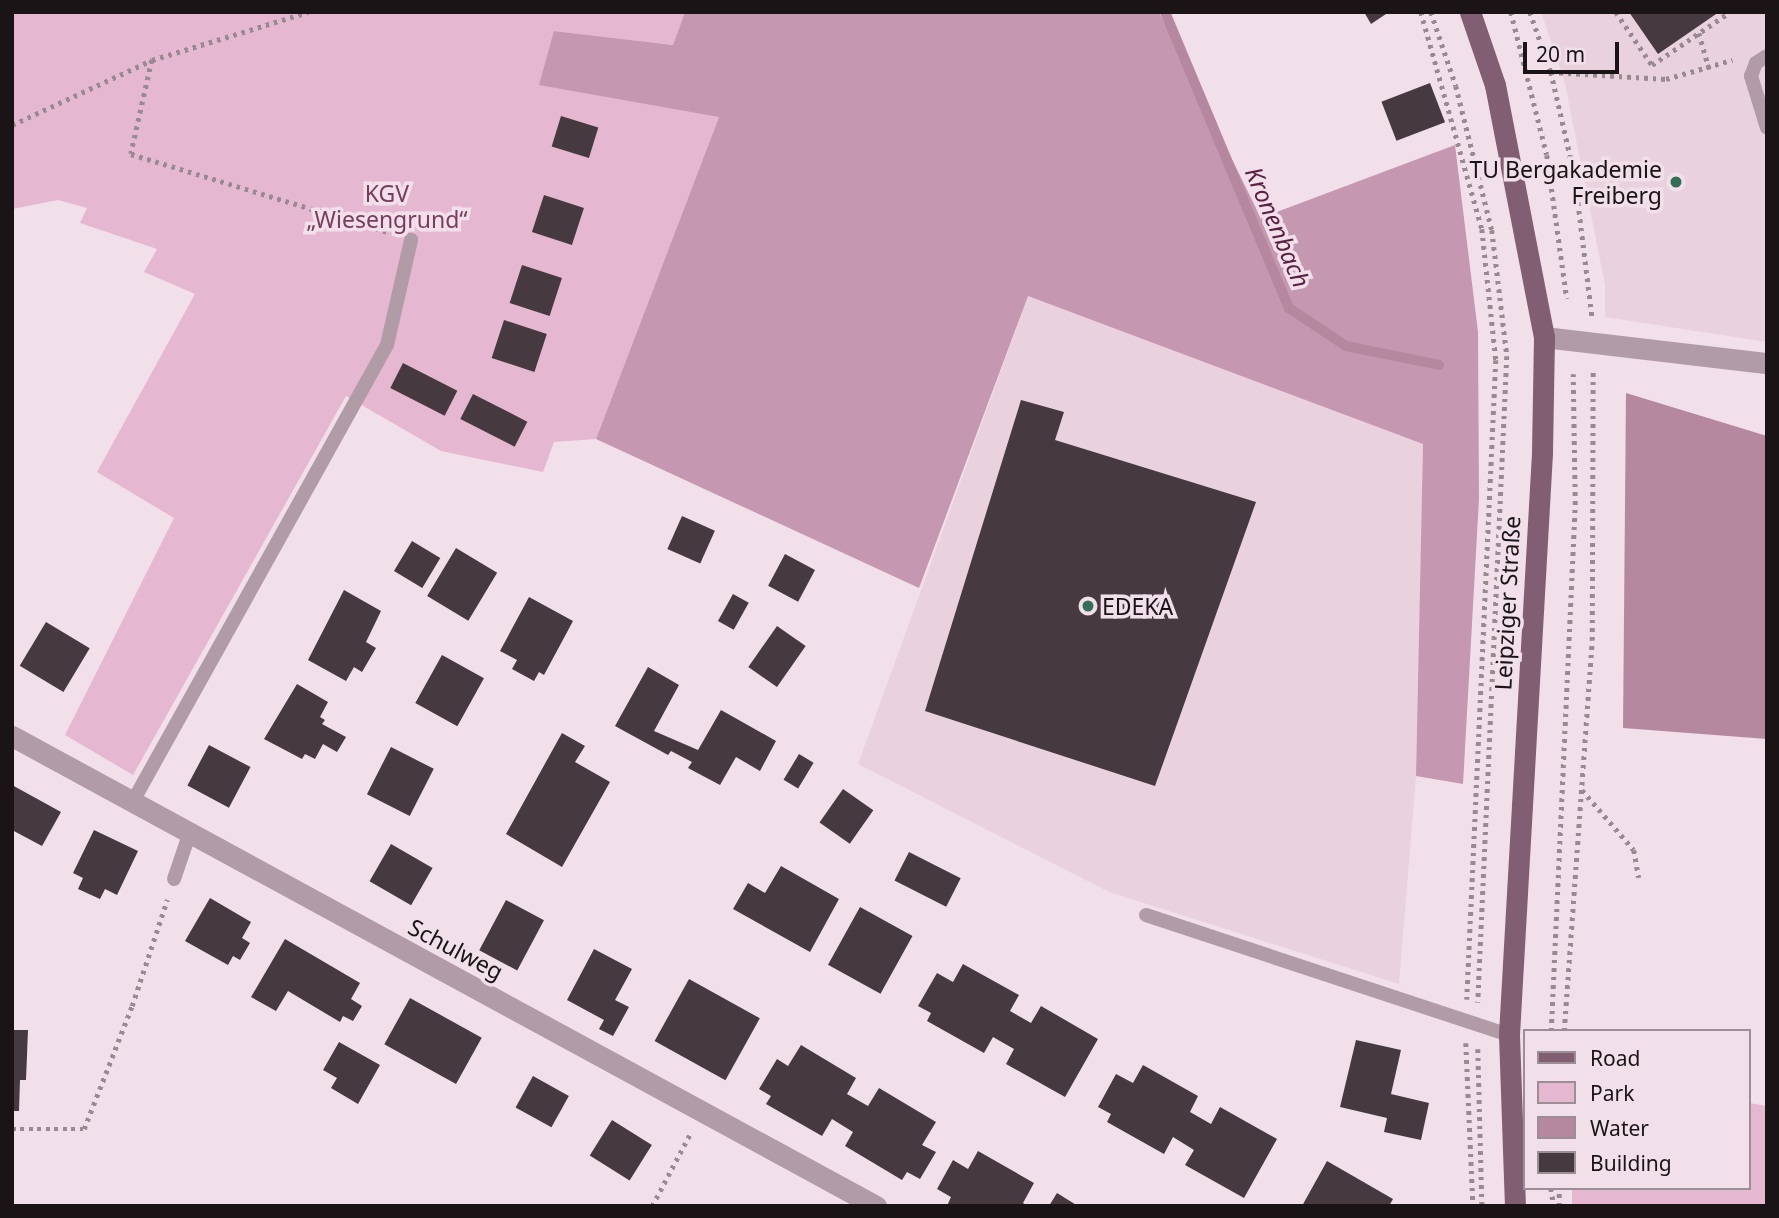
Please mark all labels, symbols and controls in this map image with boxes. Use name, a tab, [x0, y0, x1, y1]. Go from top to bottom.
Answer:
scale bar	[1527, 28, 1623, 72]
text: 20 m	[1536, 40, 1585, 68]
place label: TU Bergakademie Freiberg	[1469, 155, 1662, 209]
water label: Kronenbach	[1240, 162, 1316, 292]
marker: TU Bergakademie Freiberg	[1668, 174, 1684, 190]
park label: KGV „Wiesengrund“	[306, 179, 468, 233]
street label: Leipziger Straße	[1489, 515, 1525, 691]
place label: EDEKA	[1102, 592, 1173, 620]
marker: EDEKA	[1080, 598, 1096, 614]
street label: Schulweg	[404, 913, 508, 985]
legend	[1524, 1029, 1751, 1190]
text: Road	[1590, 1044, 1640, 1072]
text: Park	[1590, 1079, 1634, 1107]
text: Water	[1590, 1114, 1649, 1142]
text: Building	[1590, 1149, 1672, 1177]

